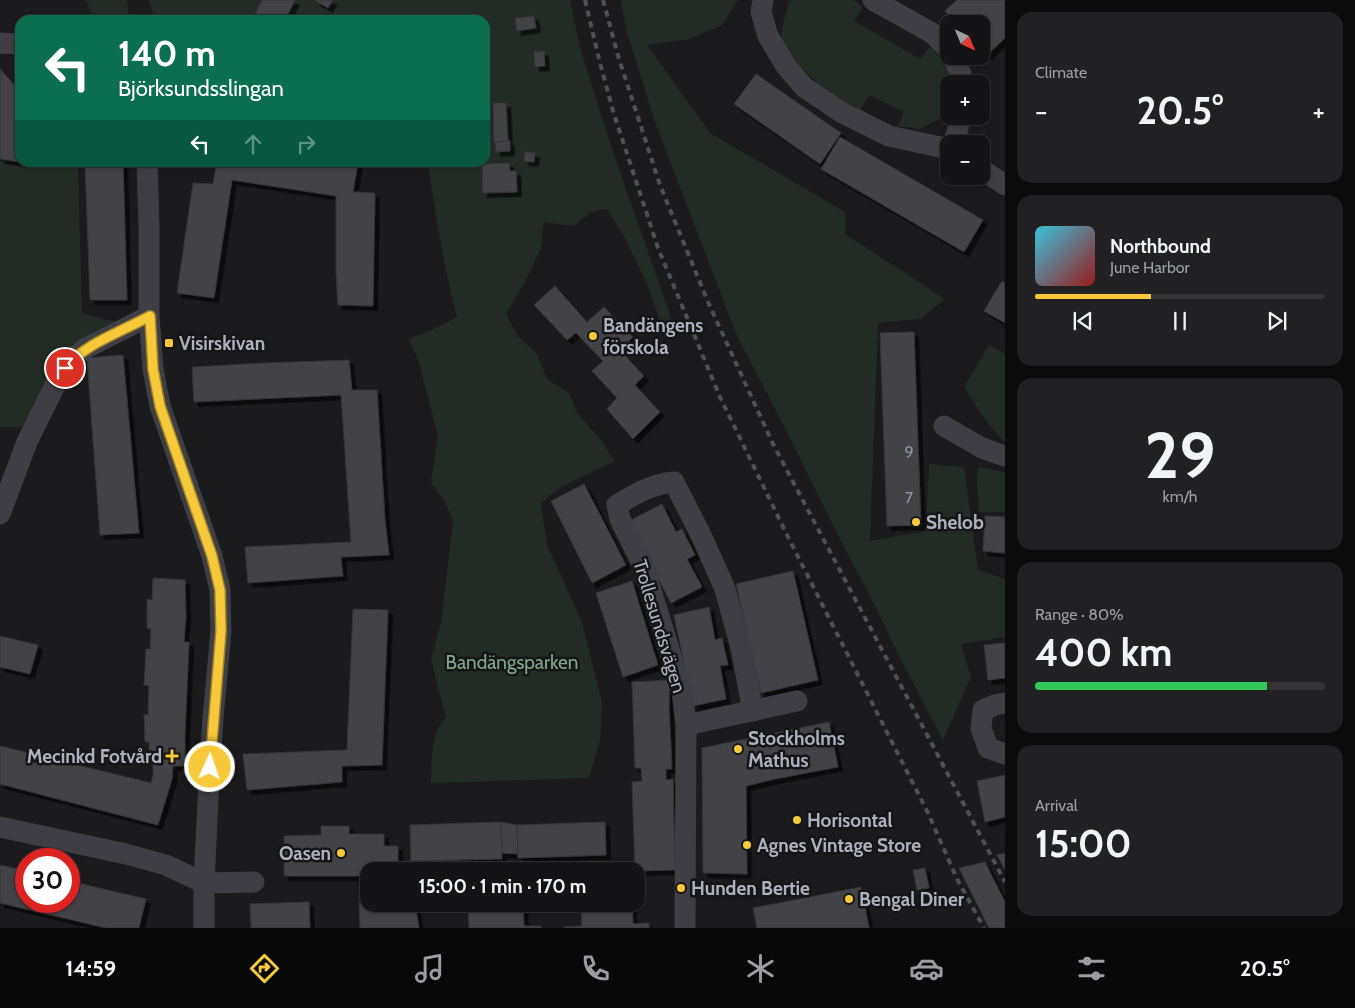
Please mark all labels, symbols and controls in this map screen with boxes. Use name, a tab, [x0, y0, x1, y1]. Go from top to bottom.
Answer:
north arrow	[940, 15, 990, 65]
map controls	[940, 15, 990, 185]
text: 140 m	[118, 32, 216, 75]
icon: left	[35, 35, 100, 100]
text: Climate	[1035, 63, 1087, 82]
text: Björksundsslingan	[118, 75, 284, 102]
button: +	[940, 75, 990, 125]
text: 20.5°	[1137, 87, 1223, 134]
text: −	[1035, 94, 1047, 128]
text: +	[1313, 94, 1325, 128]
icon: left	[186, 130, 214, 158]
icon: ahead	[239, 130, 267, 158]
icon: right	[292, 130, 320, 158]
button: −	[940, 135, 990, 185]
text: Northbound	[1110, 235, 1211, 258]
text: June Harbor	[1110, 258, 1190, 277]
icon: previous	[1069, 307, 1097, 335]
icon: pause	[1166, 307, 1194, 335]
icon: next	[1263, 307, 1291, 335]
place label: Bandängens förskola	[603, 314, 703, 359]
marker: Bandängens förskola	[587, 330, 599, 342]
place label: Visirskivan	[179, 332, 265, 355]
marker: Visirskivan	[163, 337, 175, 349]
pin	[44, 347, 86, 389]
icon: arrive	[51, 354, 79, 382]
text: 29	[1145, 415, 1215, 494]
house number: 9	[904, 442, 914, 461]
text: km/h	[1162, 487, 1198, 506]
house number: 7	[905, 488, 913, 507]
place label: Shelob	[926, 511, 984, 534]
marker: Shelob	[910, 516, 922, 528]
street label: Trollesundsvägen	[628, 557, 691, 696]
text: Range · 80%	[1035, 605, 1124, 624]
text: 400 km	[1035, 629, 1172, 676]
park label: Bandängsparken	[446, 651, 578, 674]
place label: Stockholms Mathus	[748, 727, 845, 772]
position arrow	[183, 740, 235, 792]
marker: Stockholms Mathus	[732, 743, 744, 755]
place label: Mecinkd Fotvård	[27, 745, 162, 768]
marker: Mecinkd Fotvård	[166, 750, 178, 762]
text: Arrival	[1035, 796, 1078, 815]
place label: Horisontal	[807, 809, 893, 832]
marker: Horisontal	[791, 814, 803, 826]
text: 15:00	[1035, 820, 1132, 867]
place label: Agnes Vintage Store	[757, 834, 921, 857]
marker: Agnes Vintage Store	[741, 839, 753, 851]
place label: Oasen	[279, 842, 331, 865]
marker: Oasen	[335, 847, 347, 859]
speed limit sign: 30	[15, 848, 80, 913]
text: 15:00 · 1 min · 170 m	[419, 875, 586, 898]
place label: Hunden Bertie	[691, 877, 810, 900]
marker: Hunden Bertie	[675, 882, 687, 894]
place label: Bengal Diner	[859, 888, 965, 911]
marker: Bengal Diner	[843, 893, 855, 905]
icon: directions	[247, 951, 282, 986]
icon: music	[412, 951, 447, 986]
icon: phone	[578, 951, 613, 986]
icon: climate	[743, 951, 778, 986]
icon: car	[909, 951, 944, 986]
icon: filters	[1074, 951, 1109, 986]
text: 14:59	[65, 955, 116, 982]
text: 20.5°	[1240, 955, 1290, 982]

